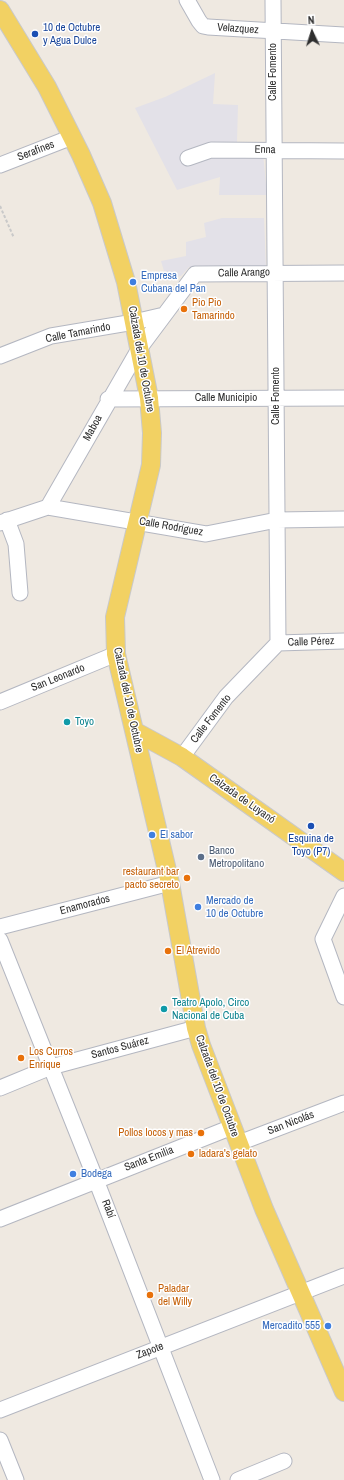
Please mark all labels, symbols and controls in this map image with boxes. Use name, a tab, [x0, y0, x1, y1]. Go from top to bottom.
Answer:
north arrow	[292, 12, 332, 52]
text: N	[307, 13, 315, 27]
place label: 10 de Octubre y Agua Dulce	[43, 21, 100, 47]
street label: Velazquez	[217, 21, 259, 37]
marker: 10 de Octubre y Agua Dulce	[30, 29, 40, 39]
street label: Calle Fomento	[266, 43, 280, 101]
street label: Serafines	[16, 138, 56, 164]
street label: Enna	[254, 143, 276, 157]
street label: Calle Arango	[218, 266, 270, 280]
place label: Empresa Cubana del Pan	[141, 269, 206, 295]
marker: Empresa Cubana del Pan	[128, 277, 138, 287]
place label: Pio Pio Tamarindo	[192, 296, 235, 322]
marker: Pio Pio Tamarindo	[179, 304, 189, 314]
street label: Calzada del 10 de Octubre	[125, 305, 157, 413]
street label: Calle Tamarindo	[44, 320, 112, 346]
street label: Calle Fomento	[269, 367, 283, 425]
street label: Calle Municipio	[195, 391, 257, 405]
street label: Maboa	[81, 413, 105, 443]
street label: Calle Rodríguez	[138, 515, 204, 539]
street label: Calle Pérez	[287, 635, 335, 649]
street label: Calzada del 10 de Octubre	[110, 646, 146, 754]
street label: San Leonardo	[29, 661, 87, 695]
street label: Calle Fomento	[188, 692, 234, 746]
place label: Toyo	[75, 715, 94, 729]
marker: Toyo	[62, 717, 72, 727]
street label: Calzada de Luyanó	[206, 771, 278, 827]
marker: Esquina de Toyo (P7)	[306, 821, 316, 831]
place label: El sabor	[160, 828, 193, 842]
marker: El sabor	[147, 830, 157, 840]
place label: Esquina de Toyo (P7)	[288, 832, 334, 858]
place label: Banco Metropolitano	[209, 844, 264, 870]
marker: Banco Metropolitano	[196, 852, 206, 862]
place label: restaurant bar pacto secreto	[123, 865, 179, 891]
marker: restaurant bar pacto secreto	[182, 873, 192, 883]
street label: Enamorados	[59, 892, 111, 918]
place label: Mercado de 10 de Octubre	[206, 894, 263, 920]
marker: Mercado de 10 de Octubre	[193, 902, 203, 912]
place label: El Atrevido	[176, 944, 220, 958]
marker: El Atrevido	[163, 946, 173, 956]
place label: Teatro Apolo, Circo Nacional de Cuba	[172, 996, 249, 1022]
marker: Teatro Apolo, Circo Nacional de Cuba	[159, 1004, 169, 1014]
street label: Calzada del 10 de Octubre	[192, 1033, 242, 1139]
street label: Santos Suárez	[90, 1034, 150, 1062]
place label: Los Curros Enrique	[29, 1045, 73, 1071]
marker: Los Curros Enrique	[16, 1053, 26, 1063]
street label: San Nicolás	[266, 1108, 316, 1138]
place label: Pollos locos y mas	[118, 1126, 193, 1140]
marker: Pollos locos y mas	[196, 1128, 206, 1138]
street label: Santa Emilia	[123, 1144, 175, 1174]
place label: ladara's gelato	[199, 1147, 257, 1161]
marker: ladara's gelato	[186, 1149, 196, 1159]
place label: Bodega	[81, 1167, 112, 1181]
marker: Bodega	[68, 1169, 78, 1179]
street label: Rabí	[98, 1198, 118, 1220]
place label: Paladar del Willy	[158, 1282, 192, 1308]
marker: Paladar del Willy	[145, 1290, 155, 1300]
place label: Mercadito 555	[262, 1319, 320, 1333]
marker: Mercadito 555	[323, 1321, 333, 1331]
street label: Zapote	[135, 1340, 165, 1362]

